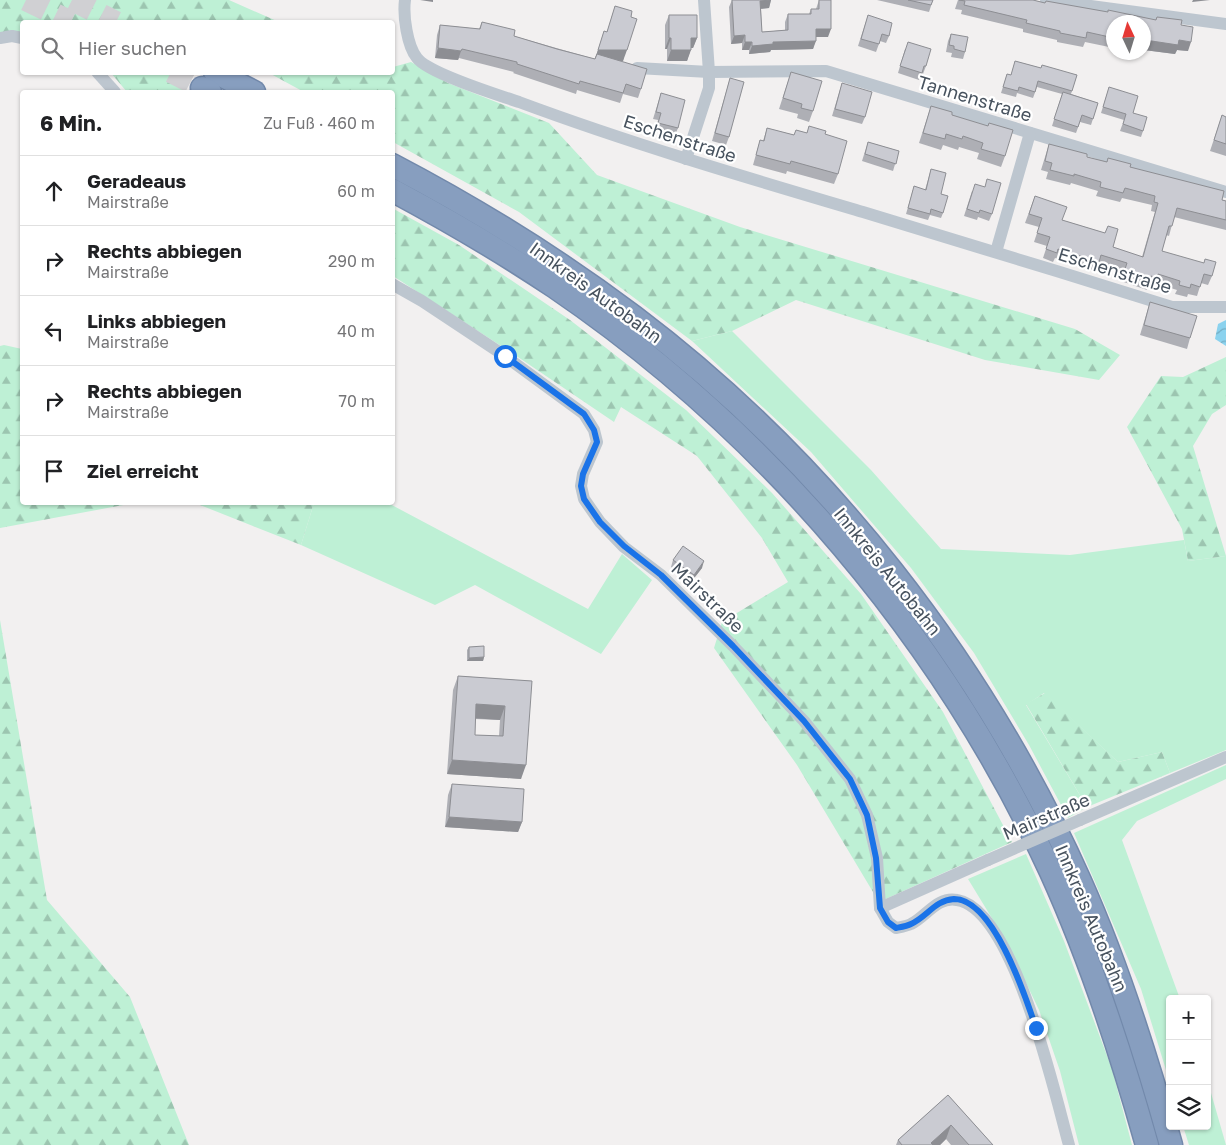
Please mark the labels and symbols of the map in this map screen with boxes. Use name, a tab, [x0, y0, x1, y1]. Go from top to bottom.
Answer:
north arrow	[1106, 15, 1151, 60]
street label: Tannenstraße	[915, 70, 1035, 126]
street label: Eschenstraße	[621, 109, 739, 167]
street label: Innkreis Autobahn	[526, 237, 666, 347]
street label: Eschenstraße	[1056, 242, 1174, 298]
route start	[494, 345, 517, 368]
street label: Innkreis Autobahn	[830, 503, 946, 639]
street label: Mairstraße	[667, 557, 749, 637]
street label: Mairstraße	[999, 788, 1093, 844]
street label: Innkreis Autobahn	[1051, 841, 1133, 995]
route end	[1025, 1017, 1048, 1040]

